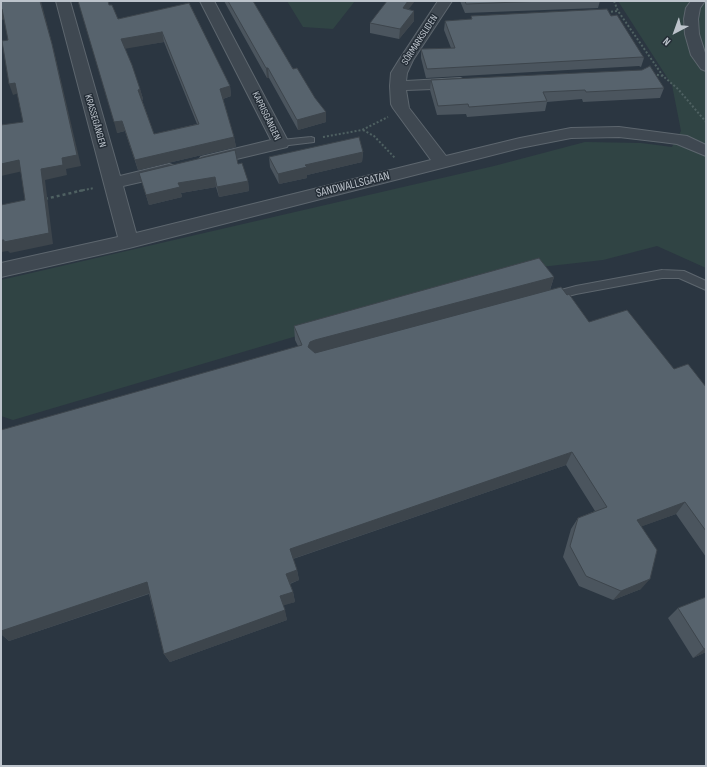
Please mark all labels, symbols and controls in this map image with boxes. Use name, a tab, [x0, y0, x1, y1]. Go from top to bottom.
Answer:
north arrow	[655, 12, 695, 52]
street label: SÖRMARKSLIDEN	[399, 13, 441, 67]
text: N	[660, 35, 673, 48]
street label: KAPRISGÅNGEN	[249, 90, 283, 142]
street label: KRASSEGÅNGEN	[82, 93, 108, 149]
street label: SANDWALLSGATAN	[315, 169, 391, 201]

